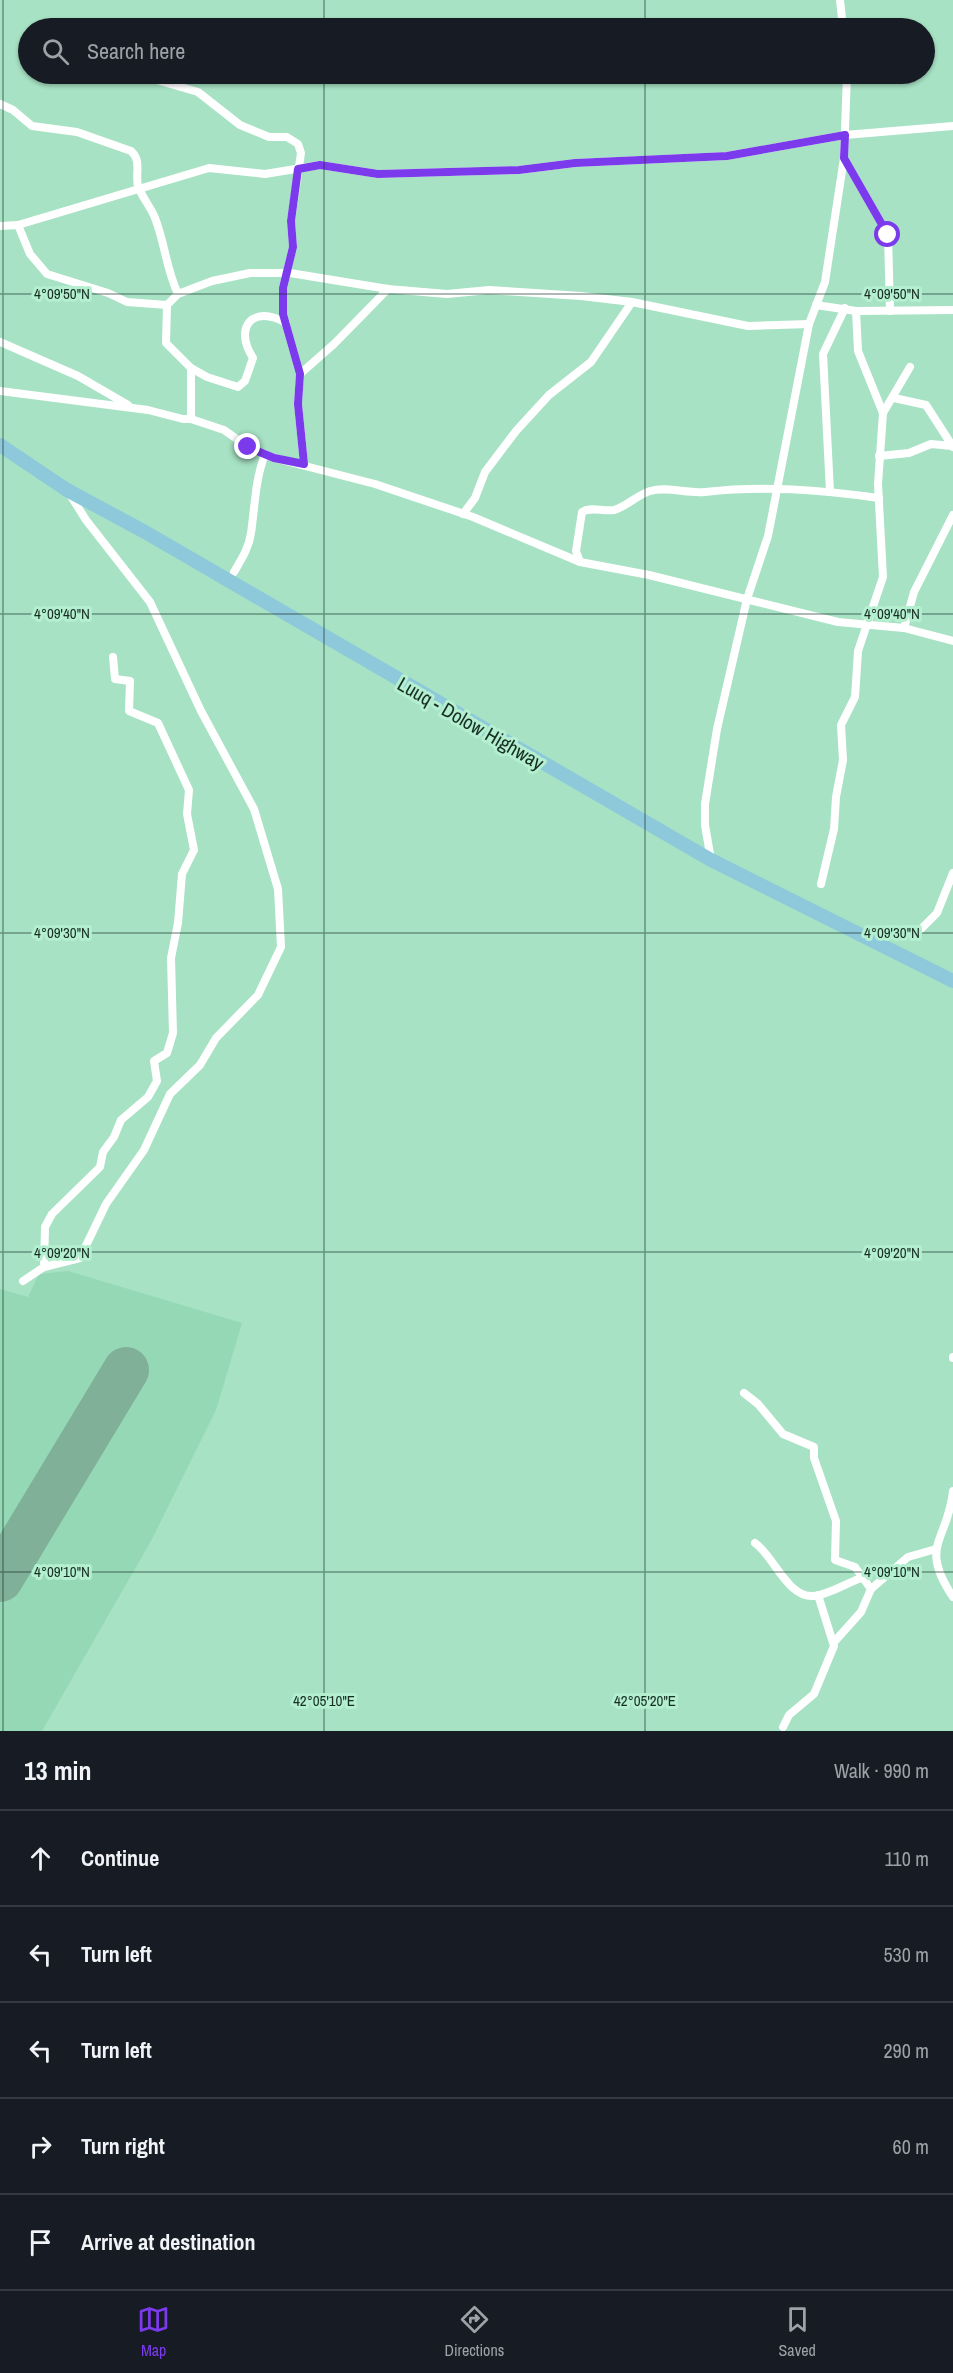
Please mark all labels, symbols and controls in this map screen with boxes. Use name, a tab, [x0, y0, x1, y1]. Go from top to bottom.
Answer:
search box	[18, 18, 935, 84]
icon: search	[39, 35, 72, 68]
text: Search here	[87, 36, 185, 66]
route start	[874, 221, 900, 247]
text: 4°09'50"N	[34, 283, 90, 304]
text: 4°09'50"N	[864, 283, 920, 304]
route end	[234, 433, 260, 459]
text: 4°09'40"N	[34, 603, 90, 624]
text: 4°09'40"N	[864, 603, 920, 624]
street label: Luuq - Dolow Highway	[393, 670, 550, 776]
text: 4°09'30"N	[34, 922, 90, 943]
text: 4°09'30"N	[864, 922, 920, 943]
text: 4°09'20"N	[34, 1242, 90, 1263]
text: 4°09'20"N	[864, 1242, 920, 1263]
text: 4°09'10"N	[34, 1561, 90, 1582]
text: 4°09'10"N	[864, 1561, 920, 1582]
text: 42°05'10"E	[293, 1690, 355, 1711]
text: 42°05'20"E	[614, 1690, 676, 1711]
text: 13 min	[24, 1753, 92, 1788]
text: Walk · 990 m	[834, 1757, 929, 1784]
icon: ahead	[24, 1842, 57, 1875]
text: Continue	[81, 1843, 159, 1873]
text: 110 m	[885, 1845, 929, 1872]
icon: left	[24, 1938, 57, 1971]
text: Turn left	[81, 1939, 152, 1969]
text: 530 m	[883, 1941, 929, 1968]
icon: left	[24, 2034, 57, 2067]
text: Turn left	[81, 2035, 152, 2065]
text: 290 m	[883, 2037, 929, 2064]
icon: right	[24, 2130, 57, 2163]
text: Turn right	[81, 2131, 165, 2161]
text: 60 m	[893, 2133, 929, 2160]
icon: arrive	[24, 2226, 57, 2259]
text: Arrive at destination	[81, 2227, 255, 2257]
tab: Map	[137, 2303, 170, 2361]
tab: Directions	[444, 2303, 504, 2361]
tab: Saved	[779, 2303, 816, 2361]

